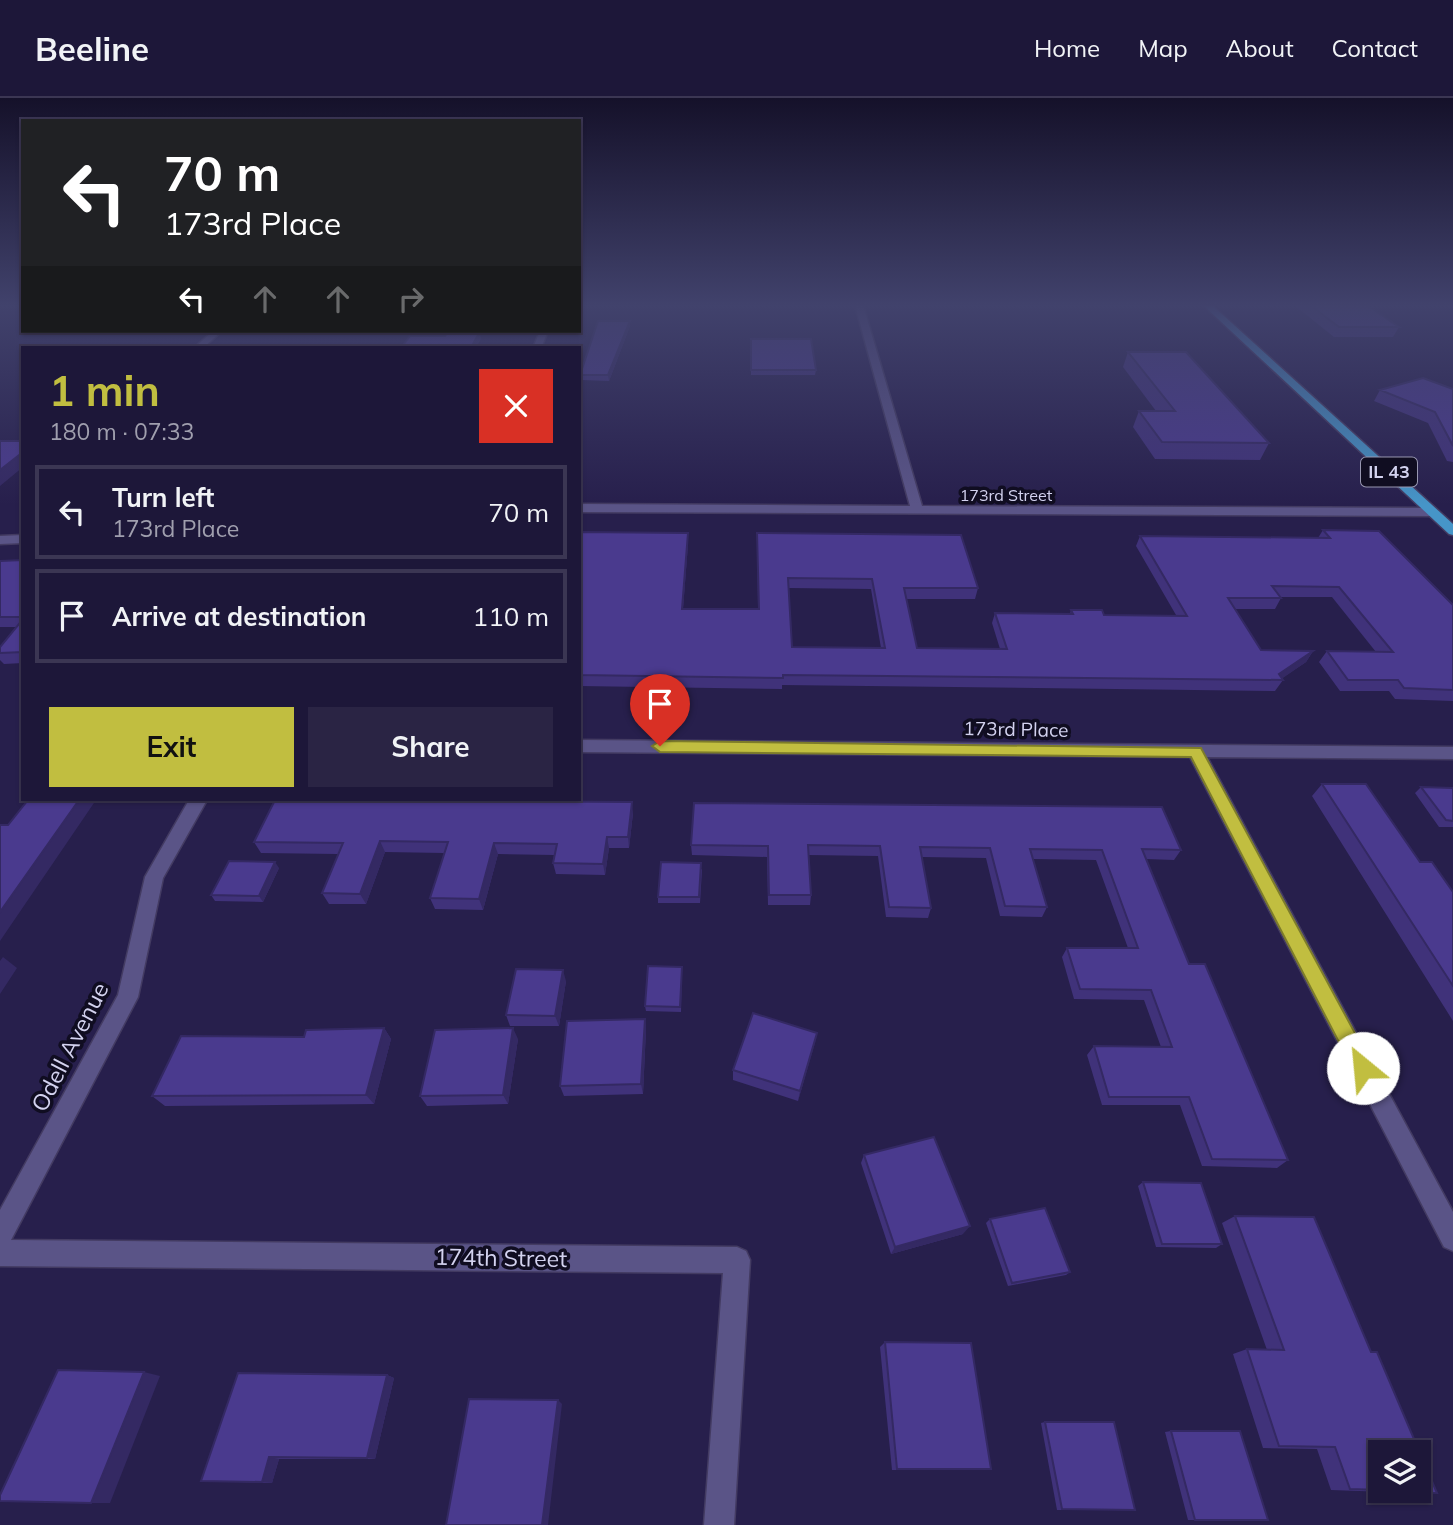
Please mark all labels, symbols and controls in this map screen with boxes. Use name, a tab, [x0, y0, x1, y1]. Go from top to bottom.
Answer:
text: Beeline	[35, 28, 149, 69]
text: Home	[1034, 33, 1100, 63]
text: Map	[1138, 33, 1188, 63]
text: About	[1226, 33, 1294, 63]
text: Contact	[1332, 33, 1418, 63]
text: 70 m	[164, 142, 280, 203]
icon: left	[49, 147, 140, 238]
text: 173rd Place	[164, 203, 341, 243]
icon: left	[173, 280, 211, 318]
icon: ahead	[246, 280, 284, 318]
icon: ahead	[319, 280, 357, 318]
icon: right	[392, 280, 430, 318]
text: 1 min	[49, 364, 160, 417]
button: close	[479, 369, 553, 443]
text: 180 m · 07:33	[49, 417, 194, 446]
road number: IL 43	[1361, 458, 1417, 486]
text: Turn left	[112, 481, 214, 514]
street label: 173rd Street	[960, 485, 1053, 505]
icon: left	[53, 493, 91, 531]
text: 70 m	[488, 496, 549, 529]
text: 173rd Place	[112, 514, 239, 543]
icon: arrive	[53, 597, 91, 635]
text: Arrive at destination	[112, 600, 367, 633]
text: 110 m	[473, 600, 549, 633]
pin	[630, 674, 690, 746]
icon: arrive	[641, 685, 679, 723]
button: Exit	[49, 707, 294, 787]
button: Share	[308, 707, 553, 787]
street label: 173rd Place	[963, 716, 1069, 742]
street label: Odell Avenue	[25, 977, 115, 1116]
position arrow	[1326, 1031, 1400, 1105]
street label: 174th Street	[434, 1242, 568, 1273]
map controls	[1368, 1440, 1431, 1503]
button: layers	[1368, 1440, 1431, 1503]

